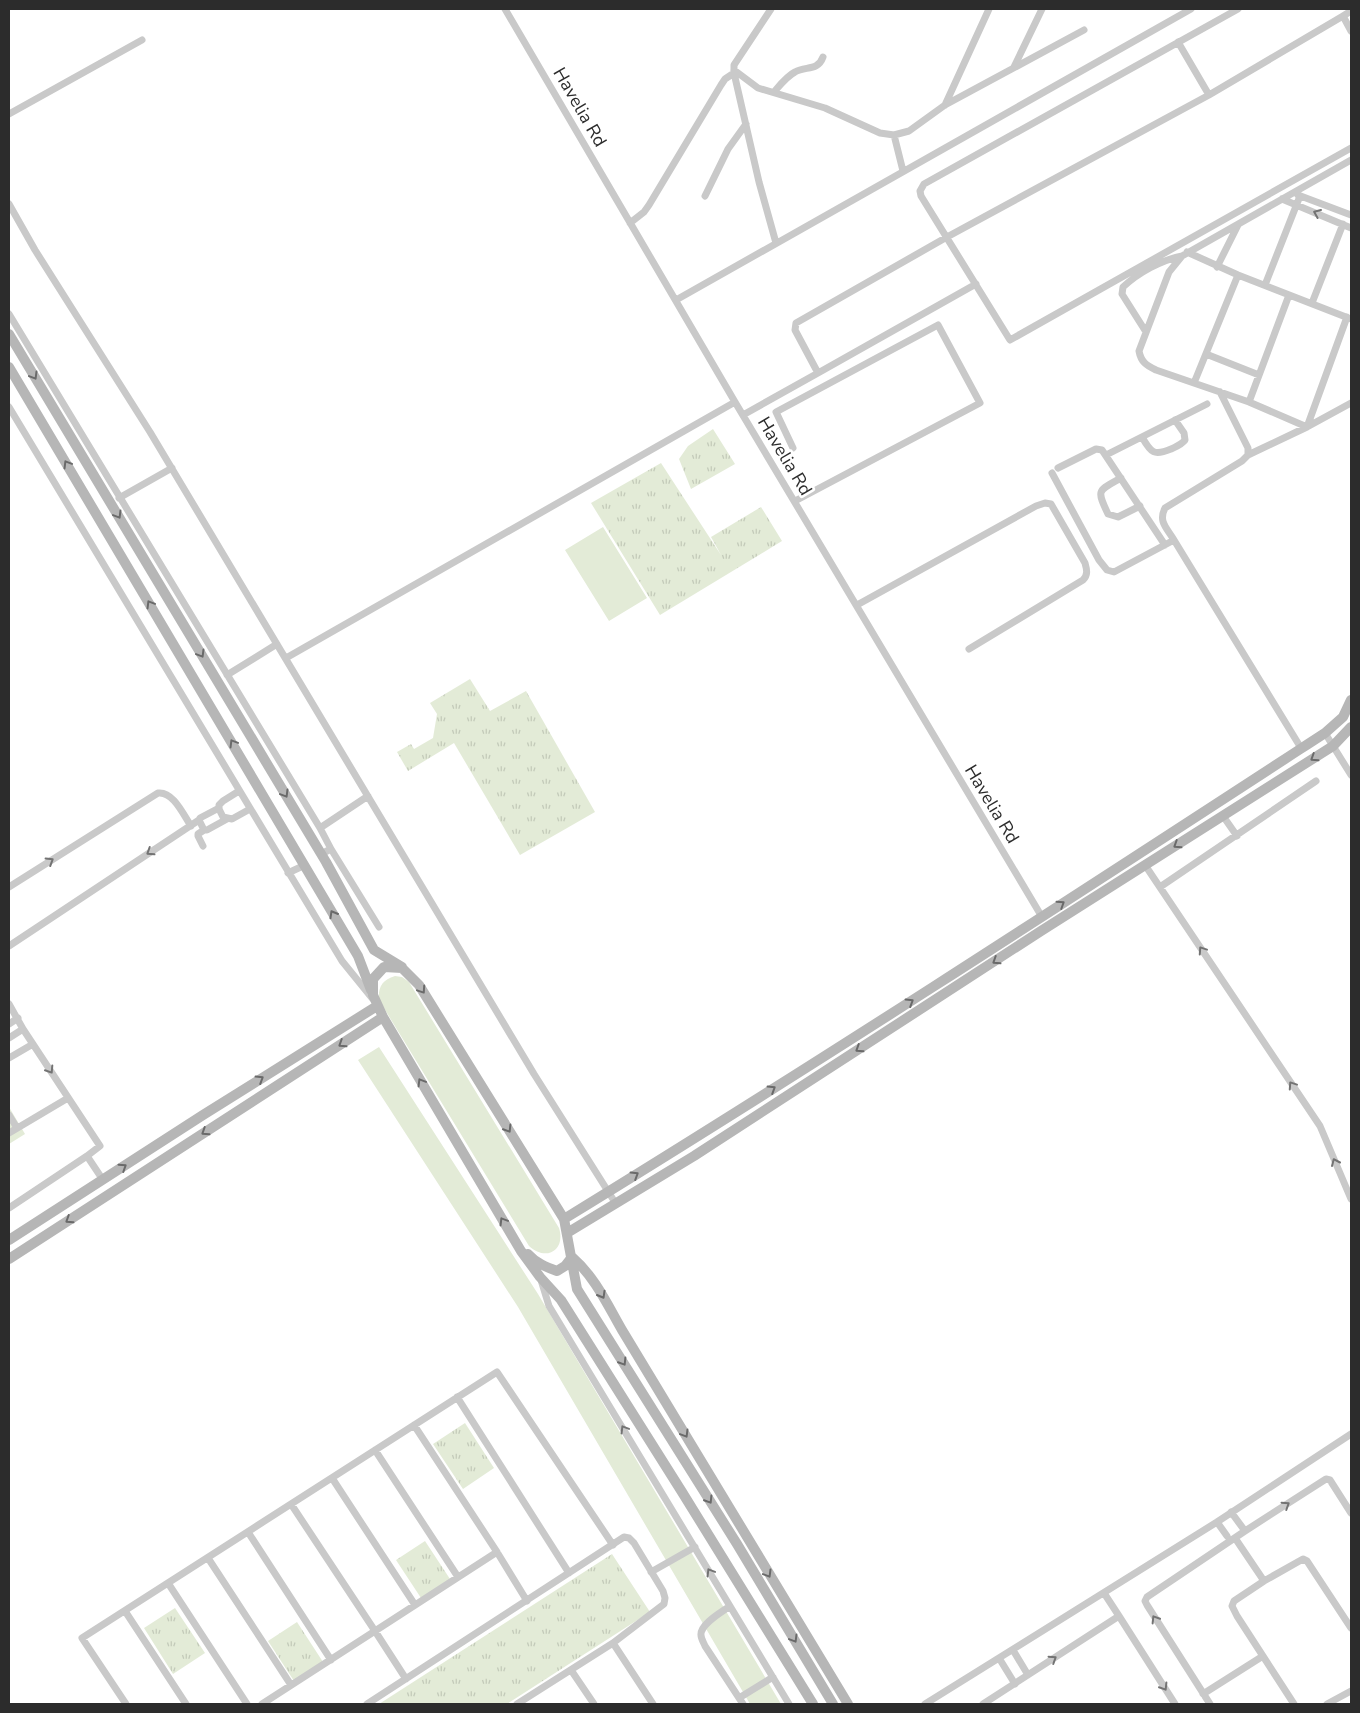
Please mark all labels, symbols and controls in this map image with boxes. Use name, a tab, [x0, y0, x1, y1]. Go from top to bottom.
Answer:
street label: Havelia Rd	[548, 63, 612, 151]
one-way arrow	[1313, 209, 1322, 219]
one-way arrow	[27, 370, 37, 379]
street label: Havelia Rd	[752, 412, 818, 500]
one-way arrow	[64, 461, 74, 470]
one-way arrow	[111, 509, 121, 518]
one-way arrow	[147, 600, 157, 609]
one-way arrow	[195, 649, 205, 658]
one-way arrow	[230, 740, 240, 749]
one-way arrow	[1310, 751, 1319, 761]
street label: Havelia Rd	[959, 760, 1025, 848]
one-way arrow	[278, 788, 288, 797]
one-way arrow	[1173, 839, 1183, 848]
one-way arrow	[147, 846, 156, 856]
one-way arrow	[44, 858, 54, 867]
one-way arrow	[1056, 901, 1065, 911]
one-way arrow	[330, 910, 340, 919]
one-way arrow	[1199, 947, 1208, 956]
one-way arrow	[992, 955, 1001, 964]
one-way arrow	[416, 985, 425, 994]
one-way arrow	[904, 998, 913, 1008]
one-way arrow	[338, 1037, 347, 1047]
one-way arrow	[856, 1043, 865, 1052]
one-way arrow	[43, 1064, 53, 1073]
one-way arrow	[255, 1076, 264, 1086]
one-way arrow	[417, 1078, 427, 1087]
one-way arrow	[1289, 1082, 1299, 1091]
one-way arrow	[767, 1085, 776, 1095]
one-way arrow	[501, 1123, 511, 1132]
one-way arrow	[201, 1126, 211, 1135]
one-way arrow	[1331, 1158, 1342, 1167]
one-way arrow	[118, 1163, 127, 1173]
one-way arrow	[630, 1172, 639, 1182]
one-way arrow	[65, 1214, 74, 1223]
one-way arrow	[500, 1218, 510, 1227]
one-way arrow	[595, 1290, 605, 1299]
one-way arrow	[616, 1357, 626, 1366]
one-way arrow	[621, 1426, 631, 1435]
one-way arrow	[679, 1429, 689, 1438]
one-way arrow	[703, 1494, 712, 1504]
one-way arrow	[1281, 1501, 1290, 1511]
one-way arrow	[707, 1569, 717, 1578]
one-way arrow	[762, 1569, 772, 1578]
one-way arrow	[1152, 1615, 1161, 1624]
one-way arrow	[787, 1633, 797, 1642]
one-way arrow	[1047, 1656, 1057, 1665]
one-way arrow	[1158, 1682, 1167, 1691]

